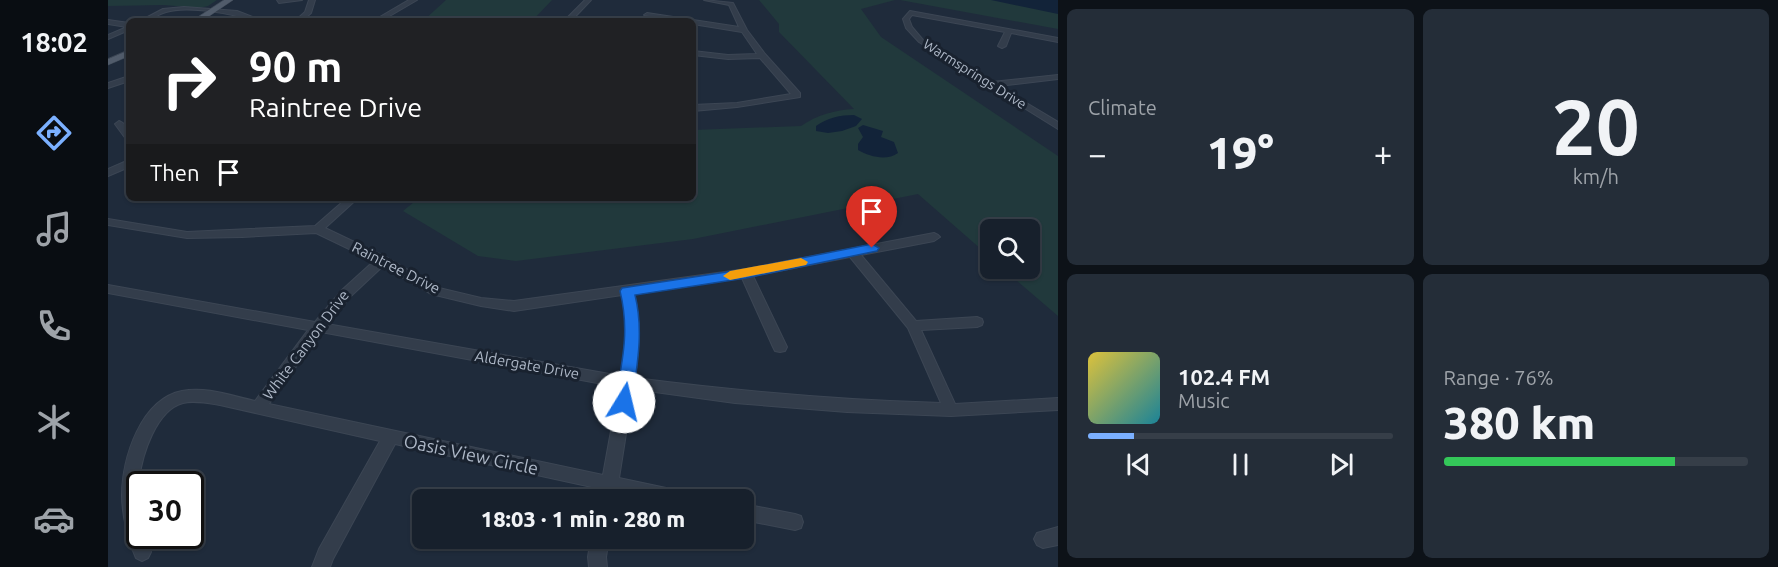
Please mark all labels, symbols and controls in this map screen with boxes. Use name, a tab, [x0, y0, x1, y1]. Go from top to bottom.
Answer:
text: 18:02	[20, 27, 88, 57]
street label: Warmsprings Drive	[920, 36, 1030, 112]
icon: right	[150, 42, 228, 120]
text: 90 m	[249, 43, 343, 90]
text: 20	[1552, 82, 1640, 170]
text: Raintree Drive	[249, 92, 422, 122]
text: Climate	[1088, 96, 1157, 119]
icon: directions	[33, 112, 75, 154]
text: 19°	[1207, 127, 1274, 178]
text: −	[1088, 135, 1107, 172]
text: +	[1374, 135, 1392, 172]
icon: arrive	[212, 156, 245, 189]
text: Then	[150, 160, 200, 185]
text: km/h	[1573, 165, 1619, 188]
pin	[846, 186, 897, 248]
icon: arrive	[855, 195, 888, 228]
icon: music	[33, 208, 75, 250]
map controls	[980, 219, 1040, 279]
button: search	[980, 219, 1040, 279]
street label: Raintree Drive	[349, 238, 443, 297]
street label: White Canyon Drive	[259, 287, 352, 403]
icon: phone	[33, 305, 75, 347]
street label: Aldergate Drive	[474, 347, 581, 382]
text: 102.4 FM	[1178, 364, 1270, 389]
text: Range · 76%	[1444, 366, 1554, 389]
position arrow	[592, 370, 656, 434]
text: Music	[1178, 389, 1230, 412]
text: 380 km	[1444, 397, 1595, 448]
icon: climate	[33, 401, 75, 443]
street label: Oasis View Circle	[402, 430, 540, 478]
icon: previous	[1122, 448, 1155, 481]
icon: pause	[1224, 448, 1257, 481]
icon: next	[1325, 448, 1358, 481]
speed limit sign: 30	[126, 471, 204, 549]
icon: car	[33, 498, 75, 540]
text: 18:03 · 1 min · 280 m	[481, 506, 685, 531]

